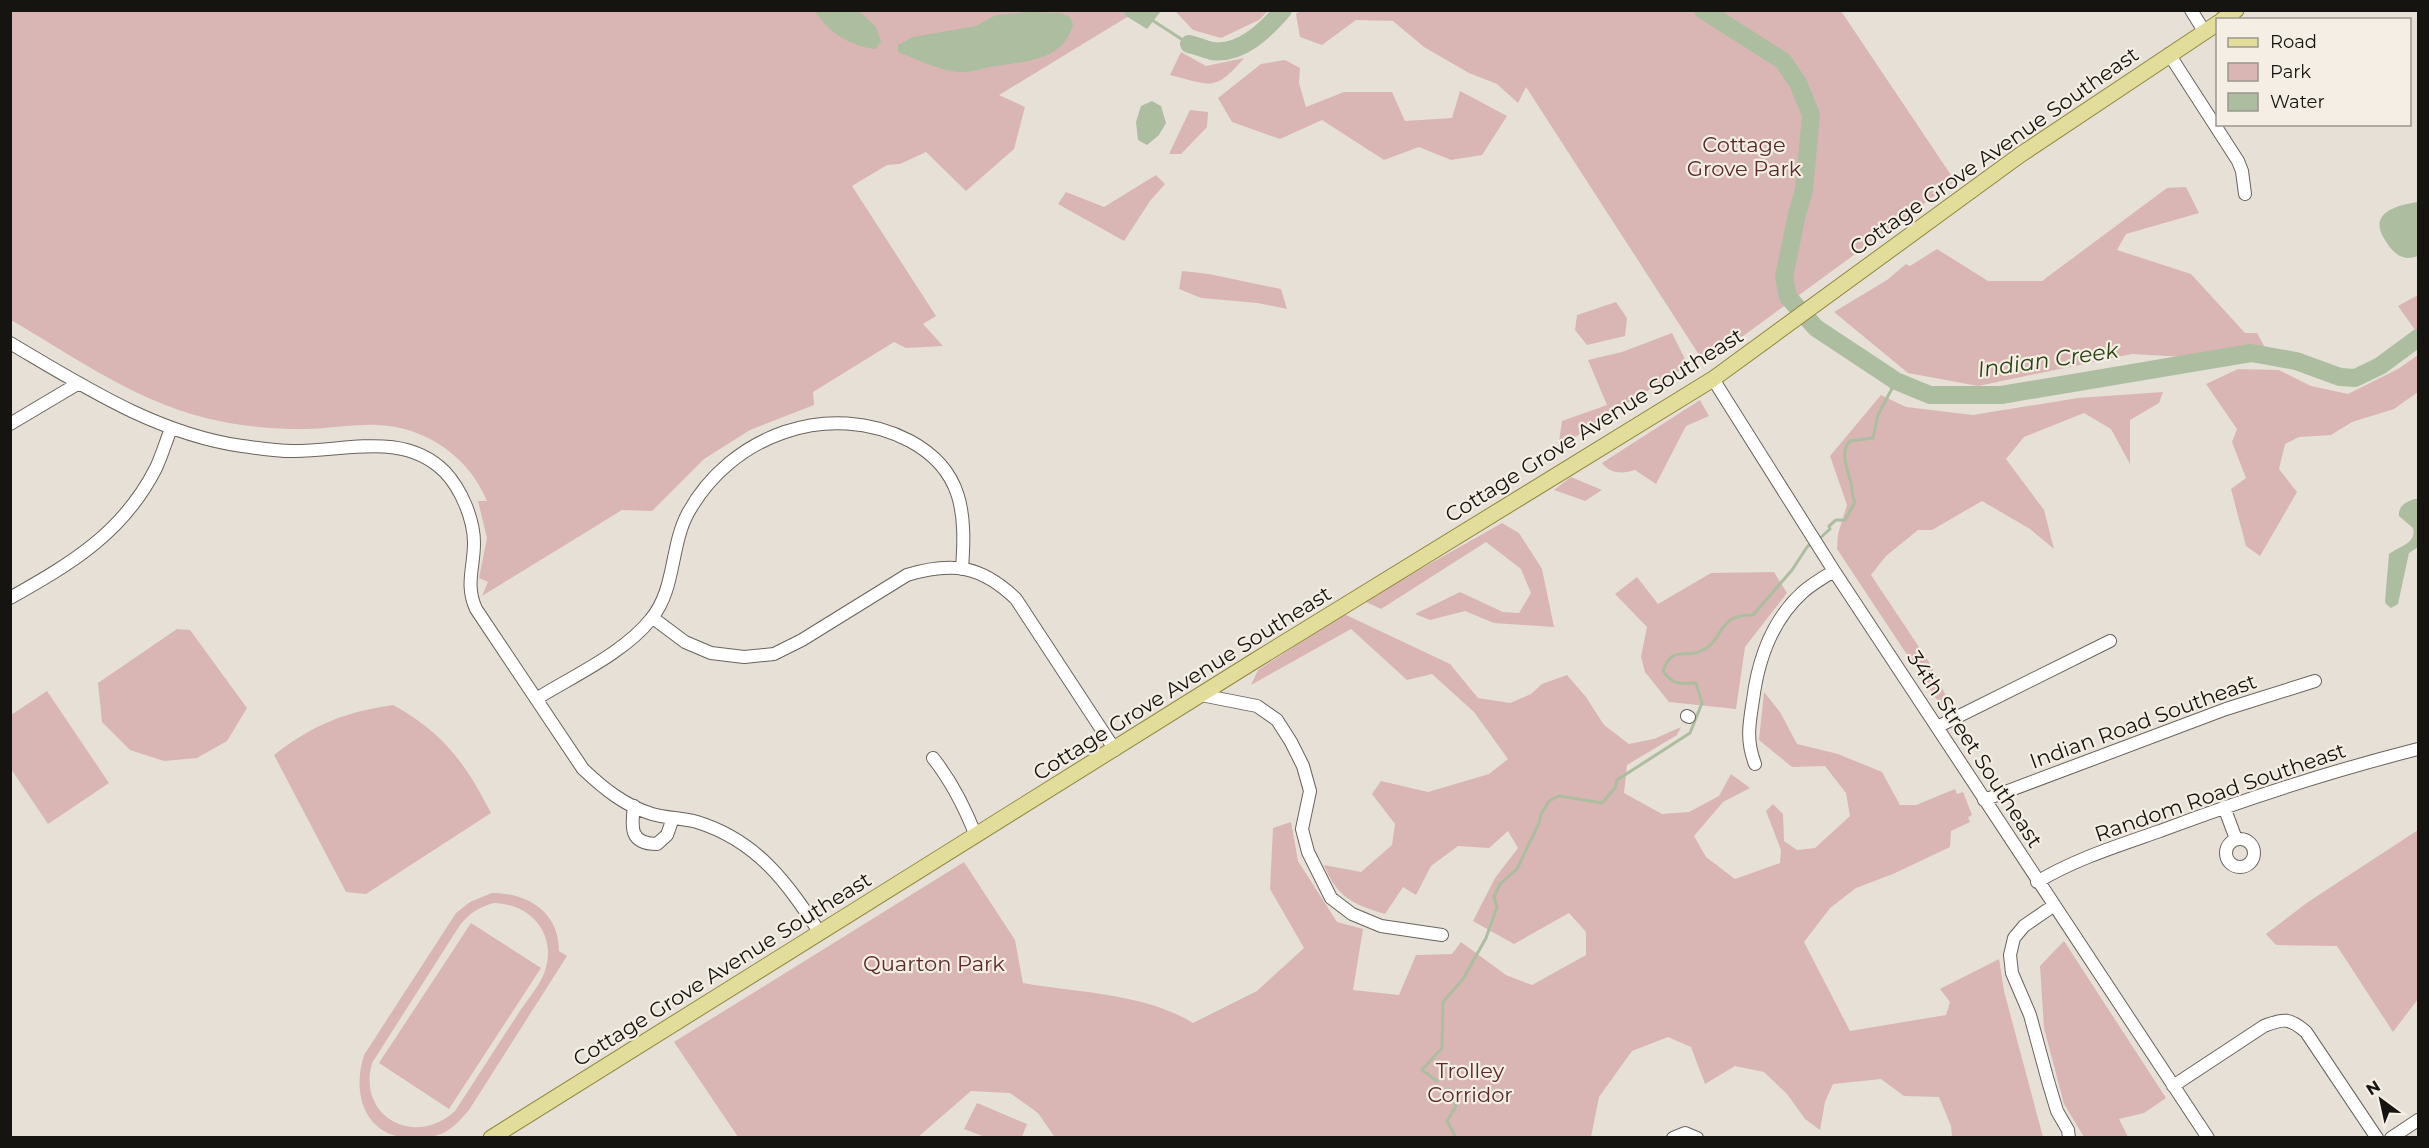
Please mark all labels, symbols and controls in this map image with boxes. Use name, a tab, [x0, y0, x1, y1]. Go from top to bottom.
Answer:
legend	[2216, 18, 2411, 126]
text: Road	[2270, 31, 2317, 53]
street label: Cottage Grove Avenue Southeast	[1845, 41, 2143, 261]
text: Park	[2270, 61, 2311, 83]
text: Water	[2270, 91, 2325, 113]
park label: Cottage Grove Park	[1687, 132, 1802, 181]
street label: Cottage Grove Avenue Southeast	[1440, 323, 1748, 527]
water label: Indian Creek	[1976, 337, 2121, 383]
street label: Cottage Grove Avenue Southeast	[1028, 581, 1336, 785]
street label: 34th Street Southeast	[1902, 646, 2048, 852]
street label: Indian Road Southeast	[2026, 668, 2260, 774]
street label: Random Road Southeast	[2091, 737, 2349, 847]
street label: Cottage Grove Avenue Southeast	[568, 867, 876, 1071]
park label: Quarton Park	[863, 951, 1005, 976]
park label: Trolley Corridor	[1427, 1058, 1513, 1107]
north arrow	[2351, 1070, 2411, 1130]
text: N	[2363, 1076, 2384, 1099]

